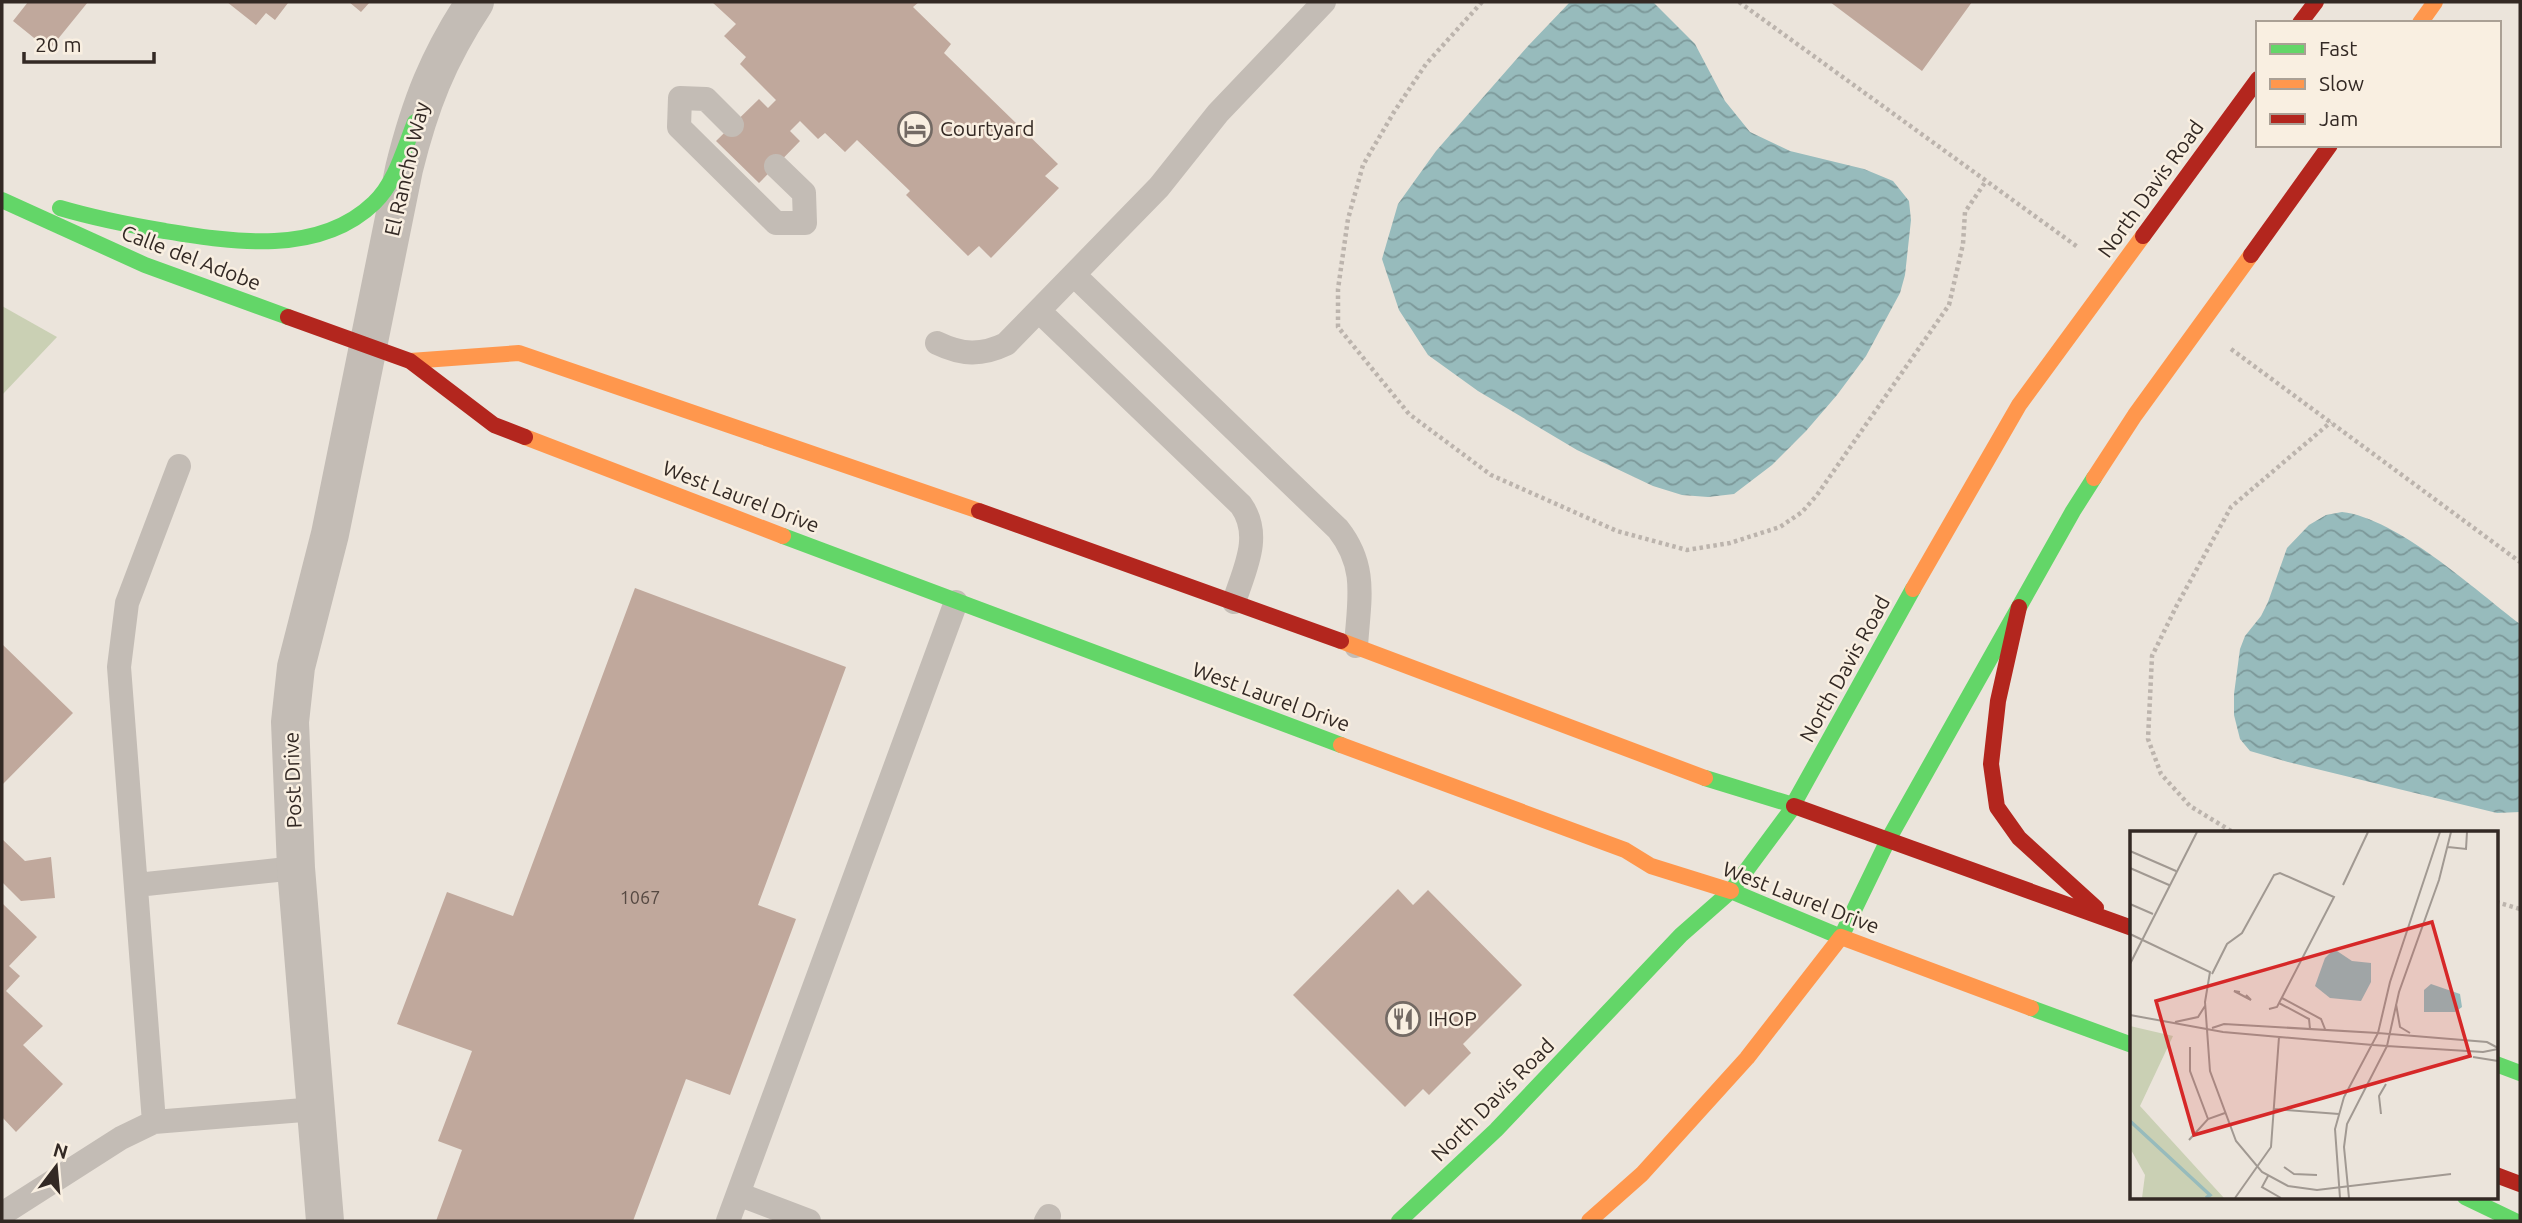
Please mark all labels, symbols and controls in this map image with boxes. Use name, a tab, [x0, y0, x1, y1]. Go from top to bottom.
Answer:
scale bar	[24, 21, 154, 65]
legend	[2256, 21, 2501, 147]
text: 20 m	[35, 32, 82, 56]
text: Fast	[2319, 36, 2357, 60]
text: Slow	[2319, 71, 2364, 95]
street label: El Rancho Way	[379, 99, 433, 238]
text: Jam	[2319, 106, 2358, 130]
hotel icon: Courtyard	[896, 110, 934, 148]
street label: North Davis Road	[2092, 115, 2208, 262]
place label: Courtyard	[940, 116, 1034, 140]
street label: Calle del Adobe	[118, 219, 264, 295]
street label: West Laurel Drive	[660, 455, 823, 537]
street label: North Davis Road	[1794, 591, 1894, 746]
street label: West Laurel Drive	[1189, 656, 1353, 736]
street label: Post Drive	[278, 731, 306, 829]
inset map	[2130, 831, 2498, 1198]
street label: West Laurel Drive	[1720, 856, 1883, 938]
house number: 1067	[620, 887, 660, 907]
restaurant icon: IHOP	[1384, 1000, 1422, 1038]
place label: IHOP	[1428, 1006, 1477, 1030]
street label: North Davis Road	[1426, 1033, 1559, 1166]
north arrow	[21, 1132, 91, 1202]
text: N	[51, 1138, 71, 1163]

